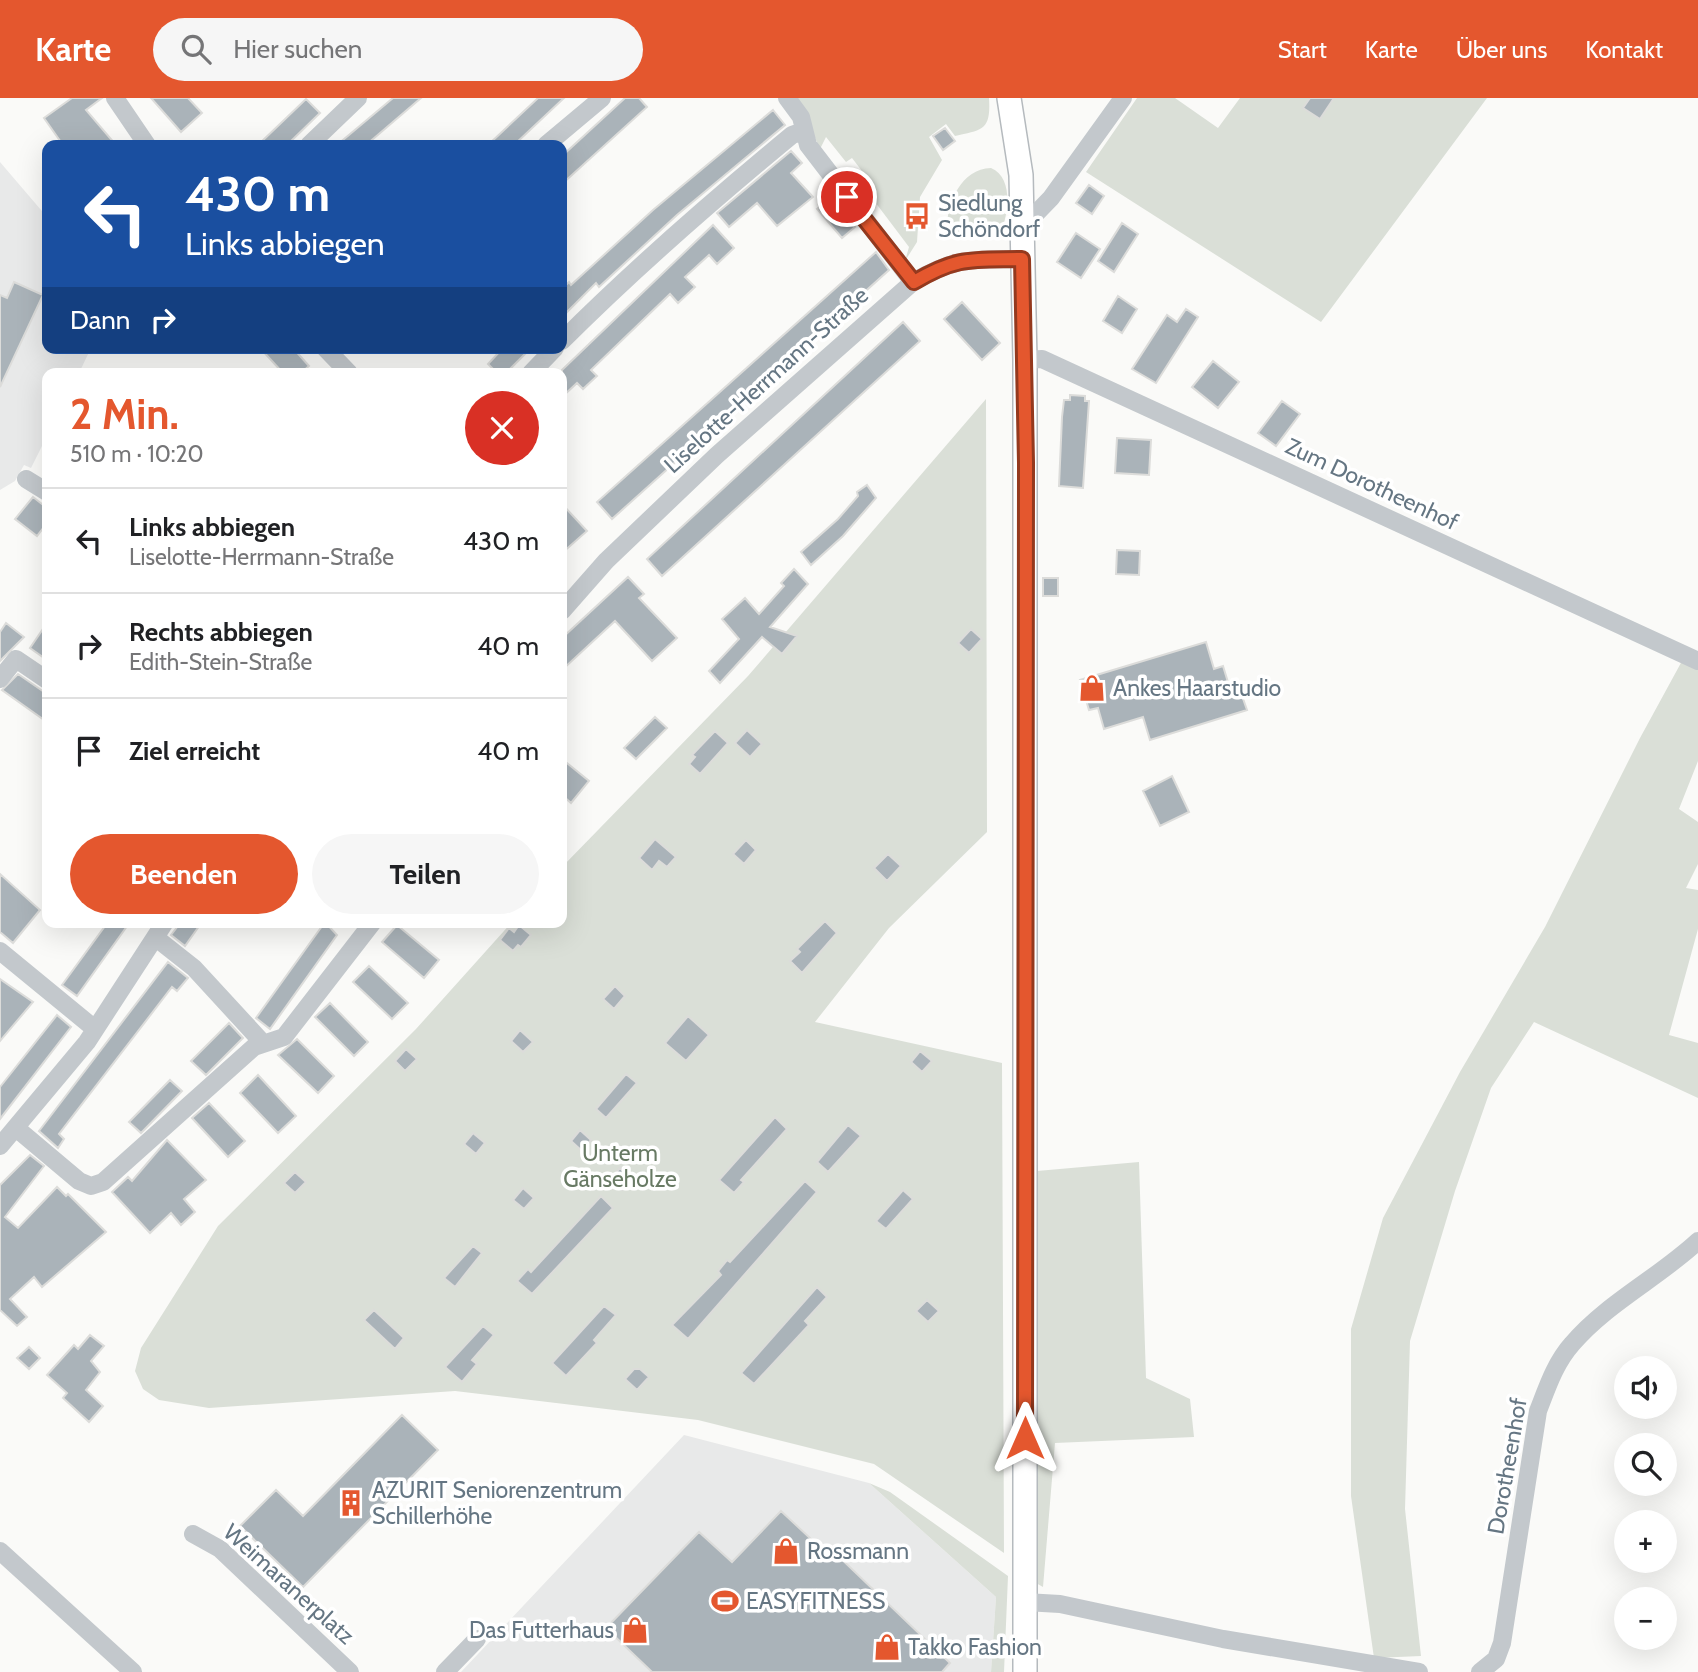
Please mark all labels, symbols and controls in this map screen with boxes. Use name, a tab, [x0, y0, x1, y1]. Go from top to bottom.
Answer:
search box	[153, 18, 643, 81]
text: Karte	[35, 29, 111, 69]
icon: search	[177, 30, 215, 68]
text: Hier suchen	[233, 33, 362, 65]
text: Start	[1278, 35, 1327, 64]
text: Karte	[1365, 35, 1418, 64]
text: Über uns	[1456, 35, 1547, 64]
text: Kontakt	[1585, 35, 1663, 64]
text: 430 m	[185, 164, 330, 223]
pin	[817, 167, 877, 227]
icon: left	[70, 168, 161, 259]
icon: arrive	[828, 178, 866, 216]
place label: Siedlung Schöndorf	[938, 189, 1041, 243]
bus stop icon: Siedlung Schöndorf	[902, 201, 932, 231]
text: Links abbiegen	[185, 224, 385, 263]
street label: Liselotte-Herrmann-Straße	[658, 281, 874, 479]
icon: right	[144, 301, 182, 339]
text: Dann	[70, 304, 130, 336]
text: 2 Min.	[70, 388, 179, 440]
button: close	[465, 391, 539, 465]
street label: Zum Dorotheenhof	[1281, 432, 1463, 536]
text: 510 m · 10:20	[70, 440, 204, 468]
text: Links abbiegen	[129, 511, 295, 543]
icon: left	[70, 522, 108, 560]
text: 430 m	[463, 525, 539, 557]
text: Liselotte-Herrmann-Straße	[129, 543, 394, 571]
text: Rechts abbiegen	[129, 616, 313, 648]
icon: right	[70, 627, 108, 665]
text: 40 m	[477, 630, 539, 662]
text: Edith-Stein-Straße	[129, 648, 312, 676]
shop icon: Ankes Haarstudio	[1077, 673, 1107, 703]
place label: Ankes Haarstudio	[1113, 674, 1281, 702]
icon: arrive	[70, 732, 108, 770]
text: Ziel erreicht	[129, 735, 260, 767]
text: 40 m	[477, 735, 539, 767]
button: Beenden	[70, 834, 298, 914]
button: Teilen	[312, 834, 539, 914]
park label: Unterm Gänseholze	[563, 1139, 677, 1193]
map controls	[1614, 1356, 1677, 1650]
button: sound	[1614, 1356, 1677, 1419]
street label: Dorotheenhof	[1481, 1395, 1533, 1536]
position arrow	[988, 1401, 1062, 1475]
button: search	[1614, 1433, 1677, 1496]
place label: AZURIT Seniorenzentrum Schillerhöhe	[372, 1476, 622, 1530]
building icon: AZURIT Seniorenzentrum Schillerhöhe	[336, 1488, 366, 1518]
button: +	[1614, 1510, 1677, 1573]
street label: Weimaranerplatz	[218, 1518, 360, 1650]
shop icon: Rossmann	[771, 1536, 801, 1566]
place label: Rossmann	[807, 1537, 909, 1565]
sports icon: EASYFITNESS	[710, 1586, 740, 1616]
place label: EASYFITNESS	[746, 1587, 885, 1615]
button: −	[1614, 1587, 1677, 1650]
shop icon: Das Futterhaus	[620, 1615, 650, 1645]
place label: Das Futterhaus	[469, 1616, 614, 1644]
shop icon: Takko Fashion	[872, 1632, 902, 1662]
place label: Takko Fashion	[908, 1633, 1042, 1661]

